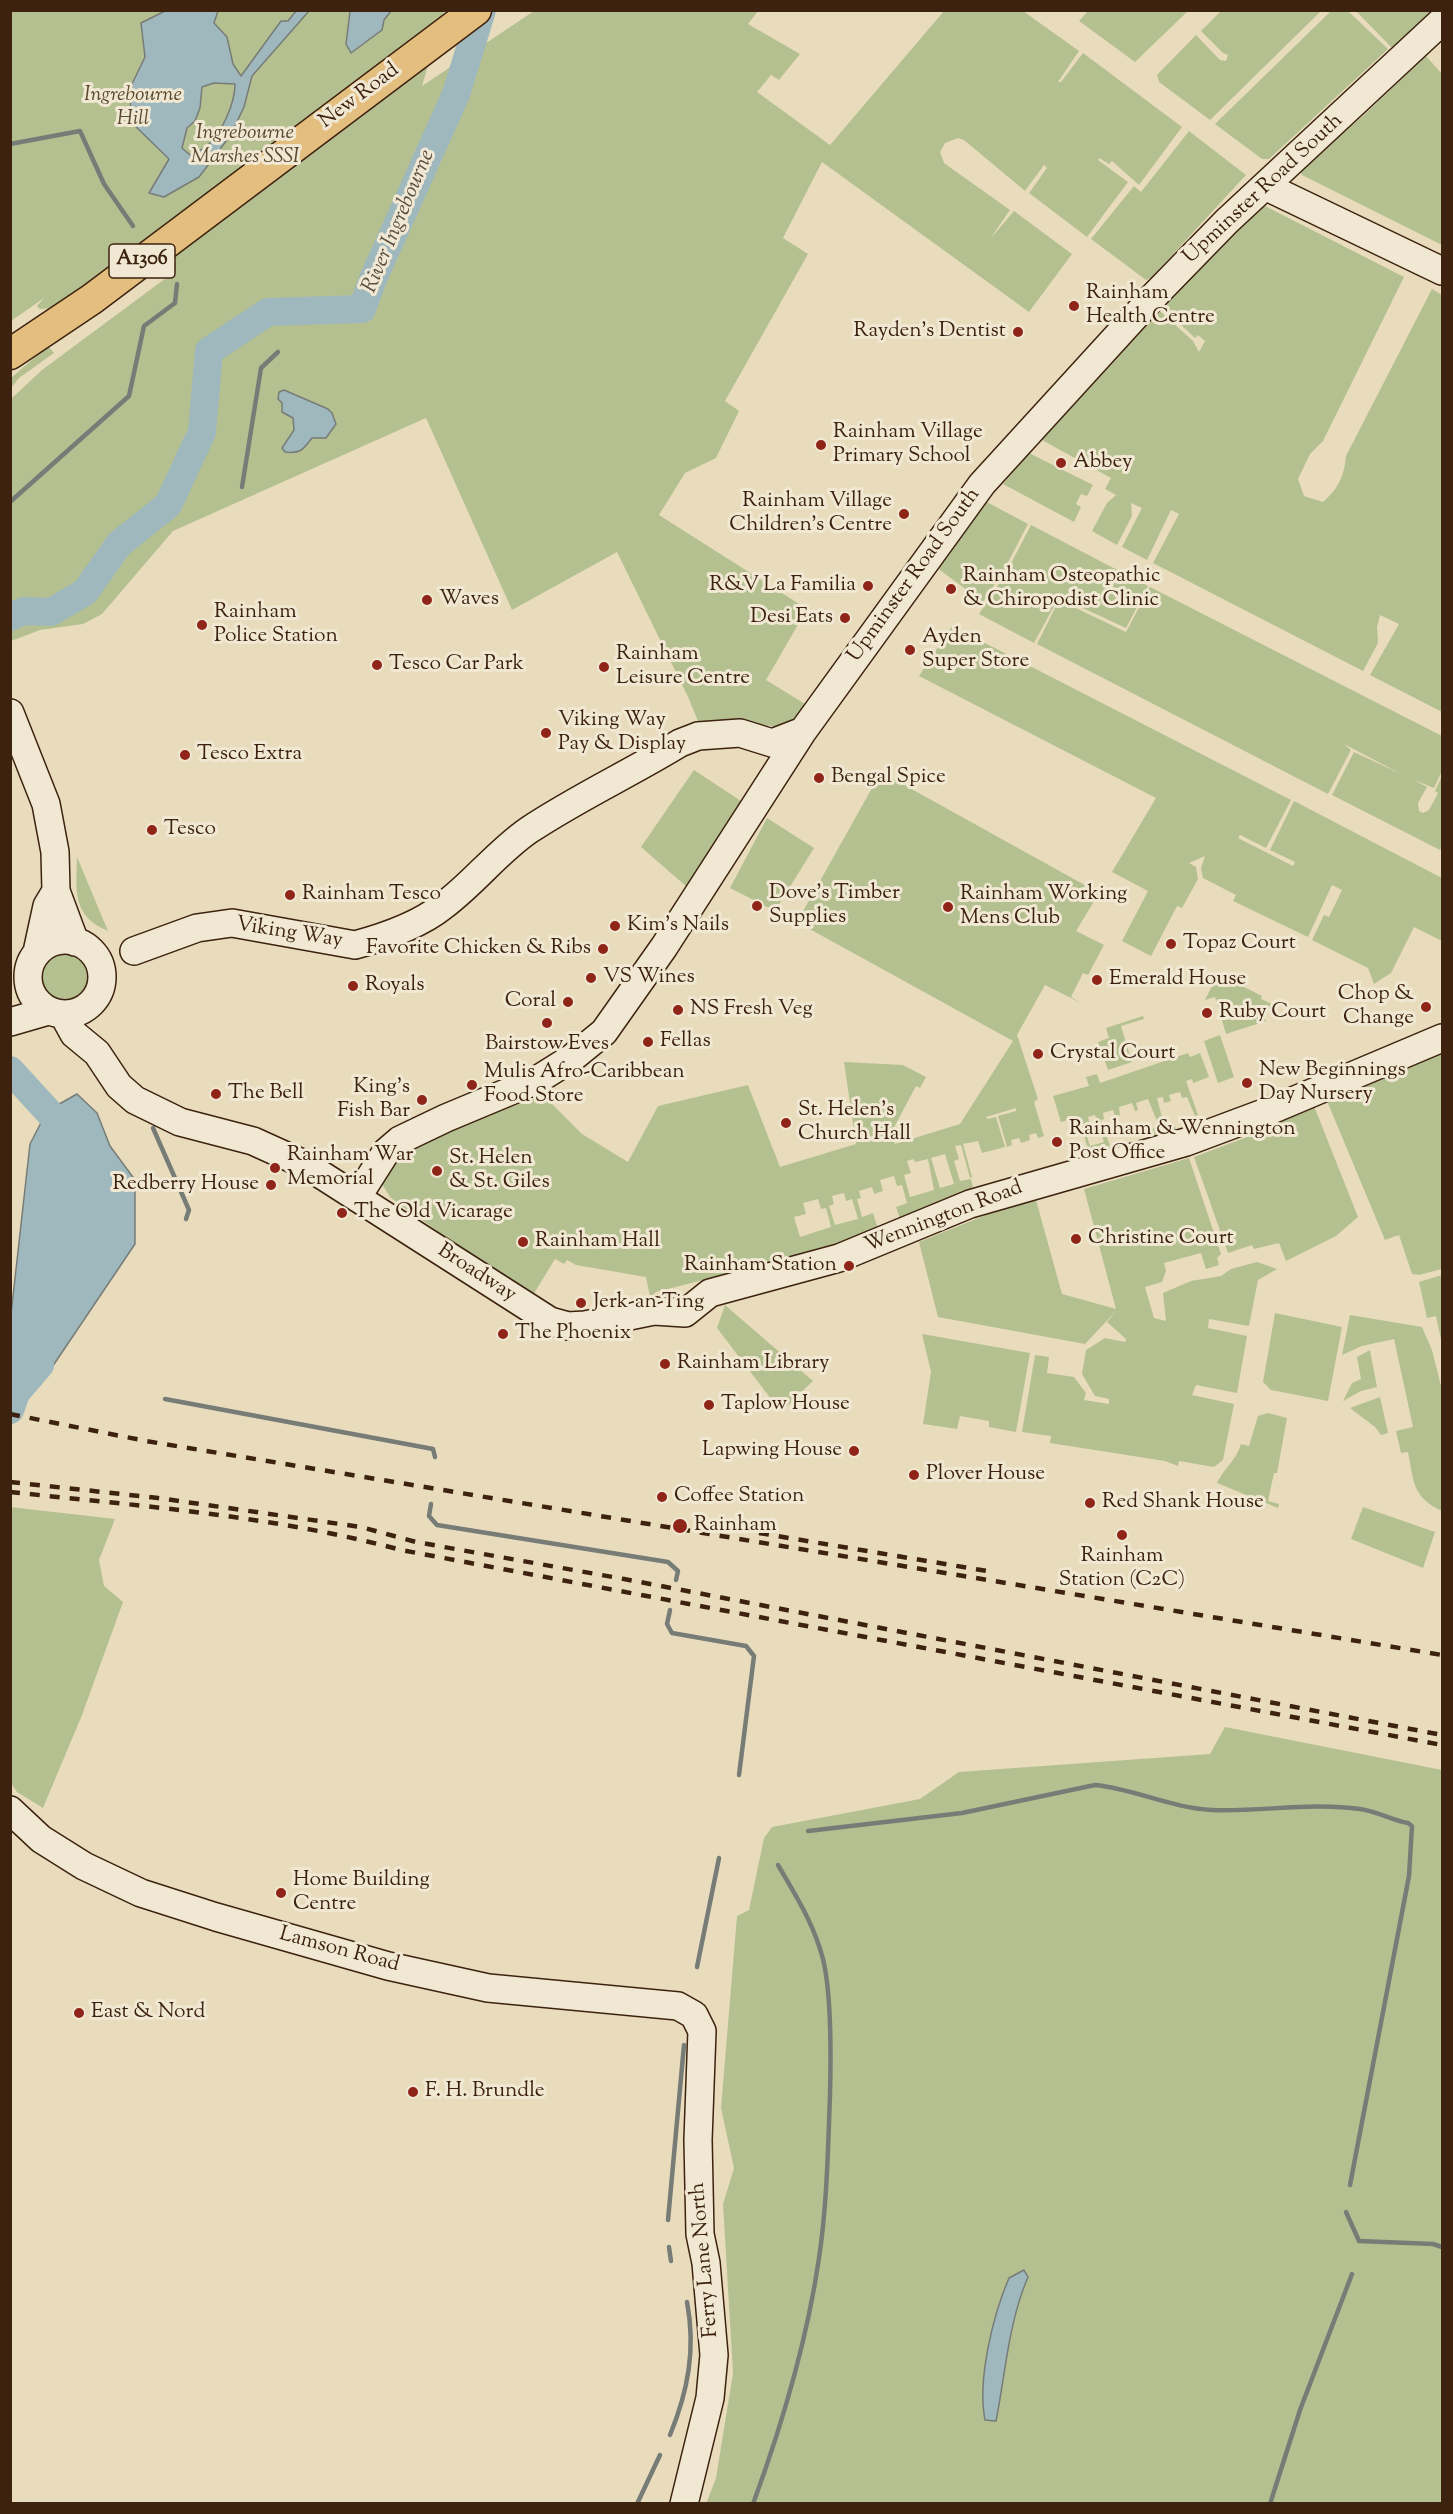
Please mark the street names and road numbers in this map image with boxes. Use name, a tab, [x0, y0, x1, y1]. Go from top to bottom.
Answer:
street label: New Road	[315, 59, 405, 135]
street label: Upminster Road South	[1179, 109, 1349, 271]
road number: A1306	[109, 244, 175, 278]
street label: Upminster Road South	[843, 484, 987, 668]
street label: Viking Way	[234, 913, 344, 955]
street label: Wennington Road	[862, 1176, 1026, 1260]
street label: Broadway	[432, 1239, 520, 1309]
street label: Lamson Road	[276, 1923, 402, 1979]
street label: Ferry Lane North	[687, 2181, 725, 2339]

